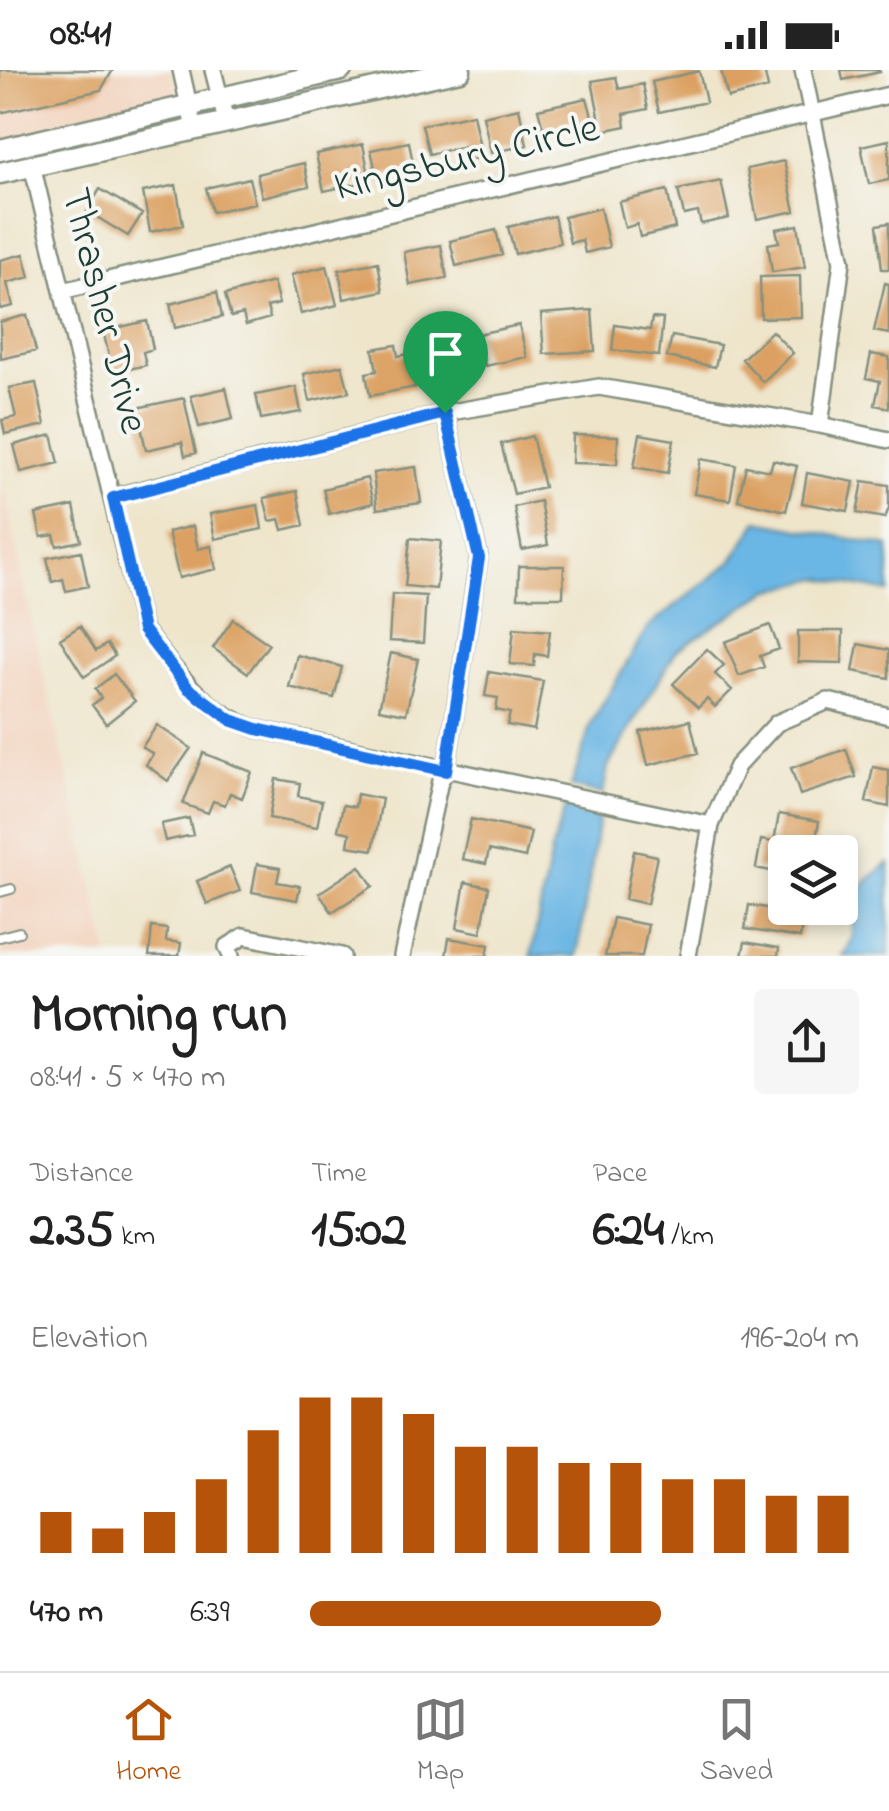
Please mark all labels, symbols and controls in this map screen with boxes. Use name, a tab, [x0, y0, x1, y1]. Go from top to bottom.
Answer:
text: 08:41	[50, 7, 112, 63]
street label: Kingsbury Circle	[329, 99, 606, 219]
street label: Thrasher Drive	[43, 182, 163, 440]
pin	[403, 311, 488, 414]
icon: arrive	[418, 326, 473, 381]
map controls	[768, 835, 858, 925]
button: layers	[768, 835, 858, 925]
text: Morning run	[30, 977, 287, 1057]
button: share	[754, 989, 859, 1094]
text: 08:41 · 5 × 470 m	[30, 1055, 226, 1102]
text: Distance	[30, 1154, 133, 1195]
text: Time	[311, 1154, 367, 1195]
text: Pace	[593, 1154, 647, 1195]
text: 2.35	[30, 1195, 114, 1268]
text: 15:02	[311, 1195, 407, 1268]
text: 6:24	[593, 1195, 664, 1268]
text: km	[114, 1217, 155, 1258]
text: /km	[664, 1217, 714, 1258]
text: Elevation	[30, 1316, 148, 1363]
text: 196–204 m	[740, 1316, 859, 1363]
text: 470 m	[30, 1590, 103, 1637]
text: 6:39	[190, 1590, 230, 1637]
tab: Home	[116, 1692, 181, 1793]
tab: Map	[413, 1692, 468, 1793]
tab: Saved	[700, 1692, 773, 1793]

